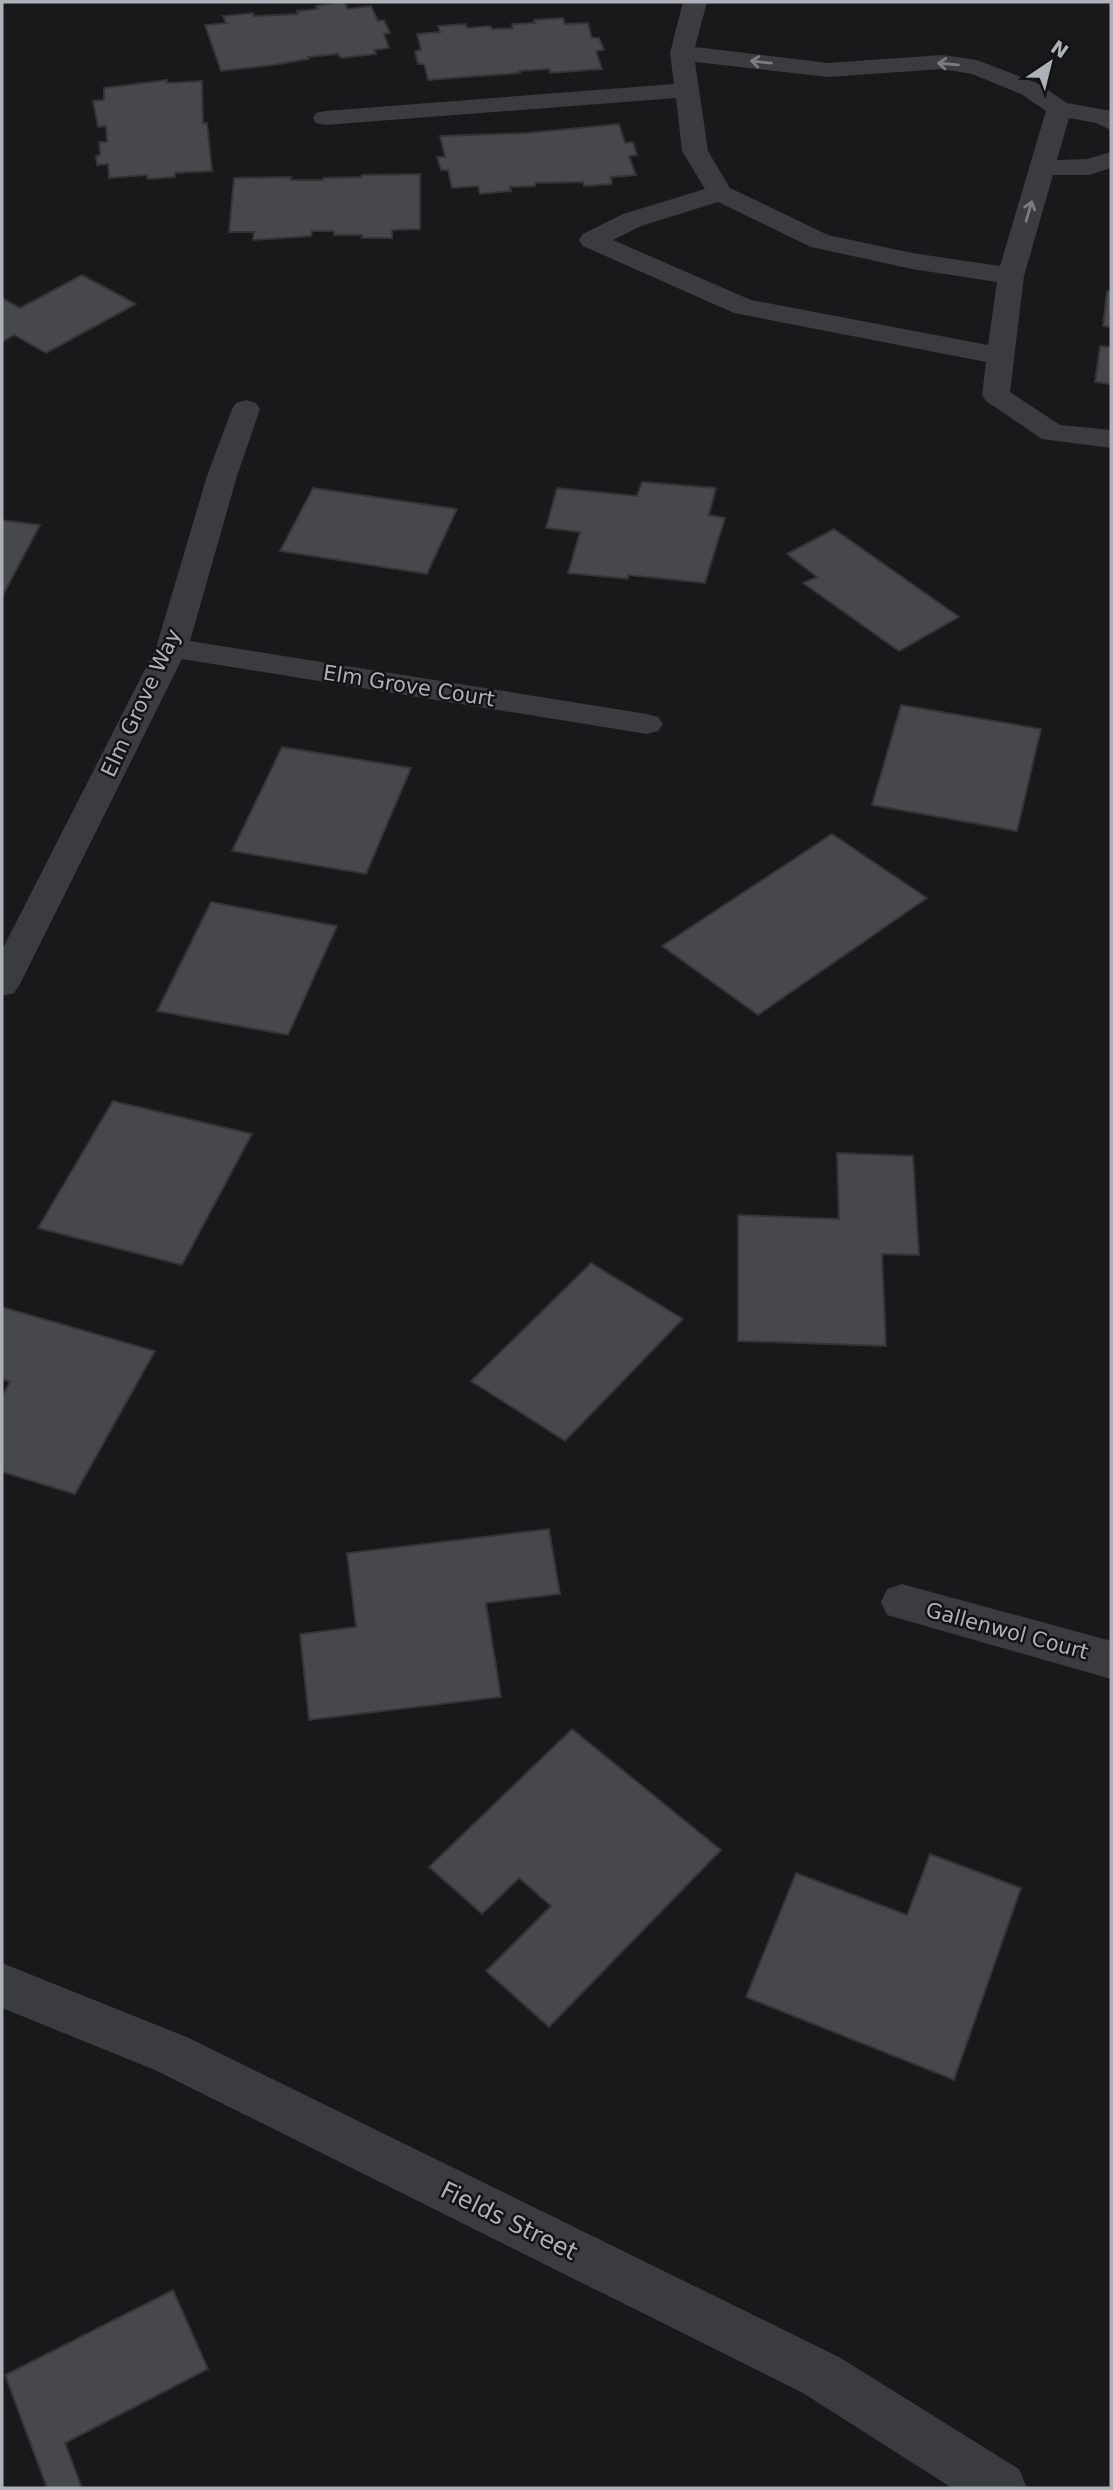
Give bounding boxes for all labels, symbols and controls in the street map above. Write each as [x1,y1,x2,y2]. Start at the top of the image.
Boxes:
north arrow [1015,28,1085,98]
text: N [1047,36,1073,63]
one-way arrow [750,55,772,68]
one-way arrow [937,57,960,70]
one-way arrow [1024,200,1037,222]
street label: Elm Grove Way [96,625,186,781]
street label: Elm Grove Court [322,661,496,711]
street label: Gallenwol Court [923,1598,1091,1664]
street label: Fields Street [436,2176,582,2266]

